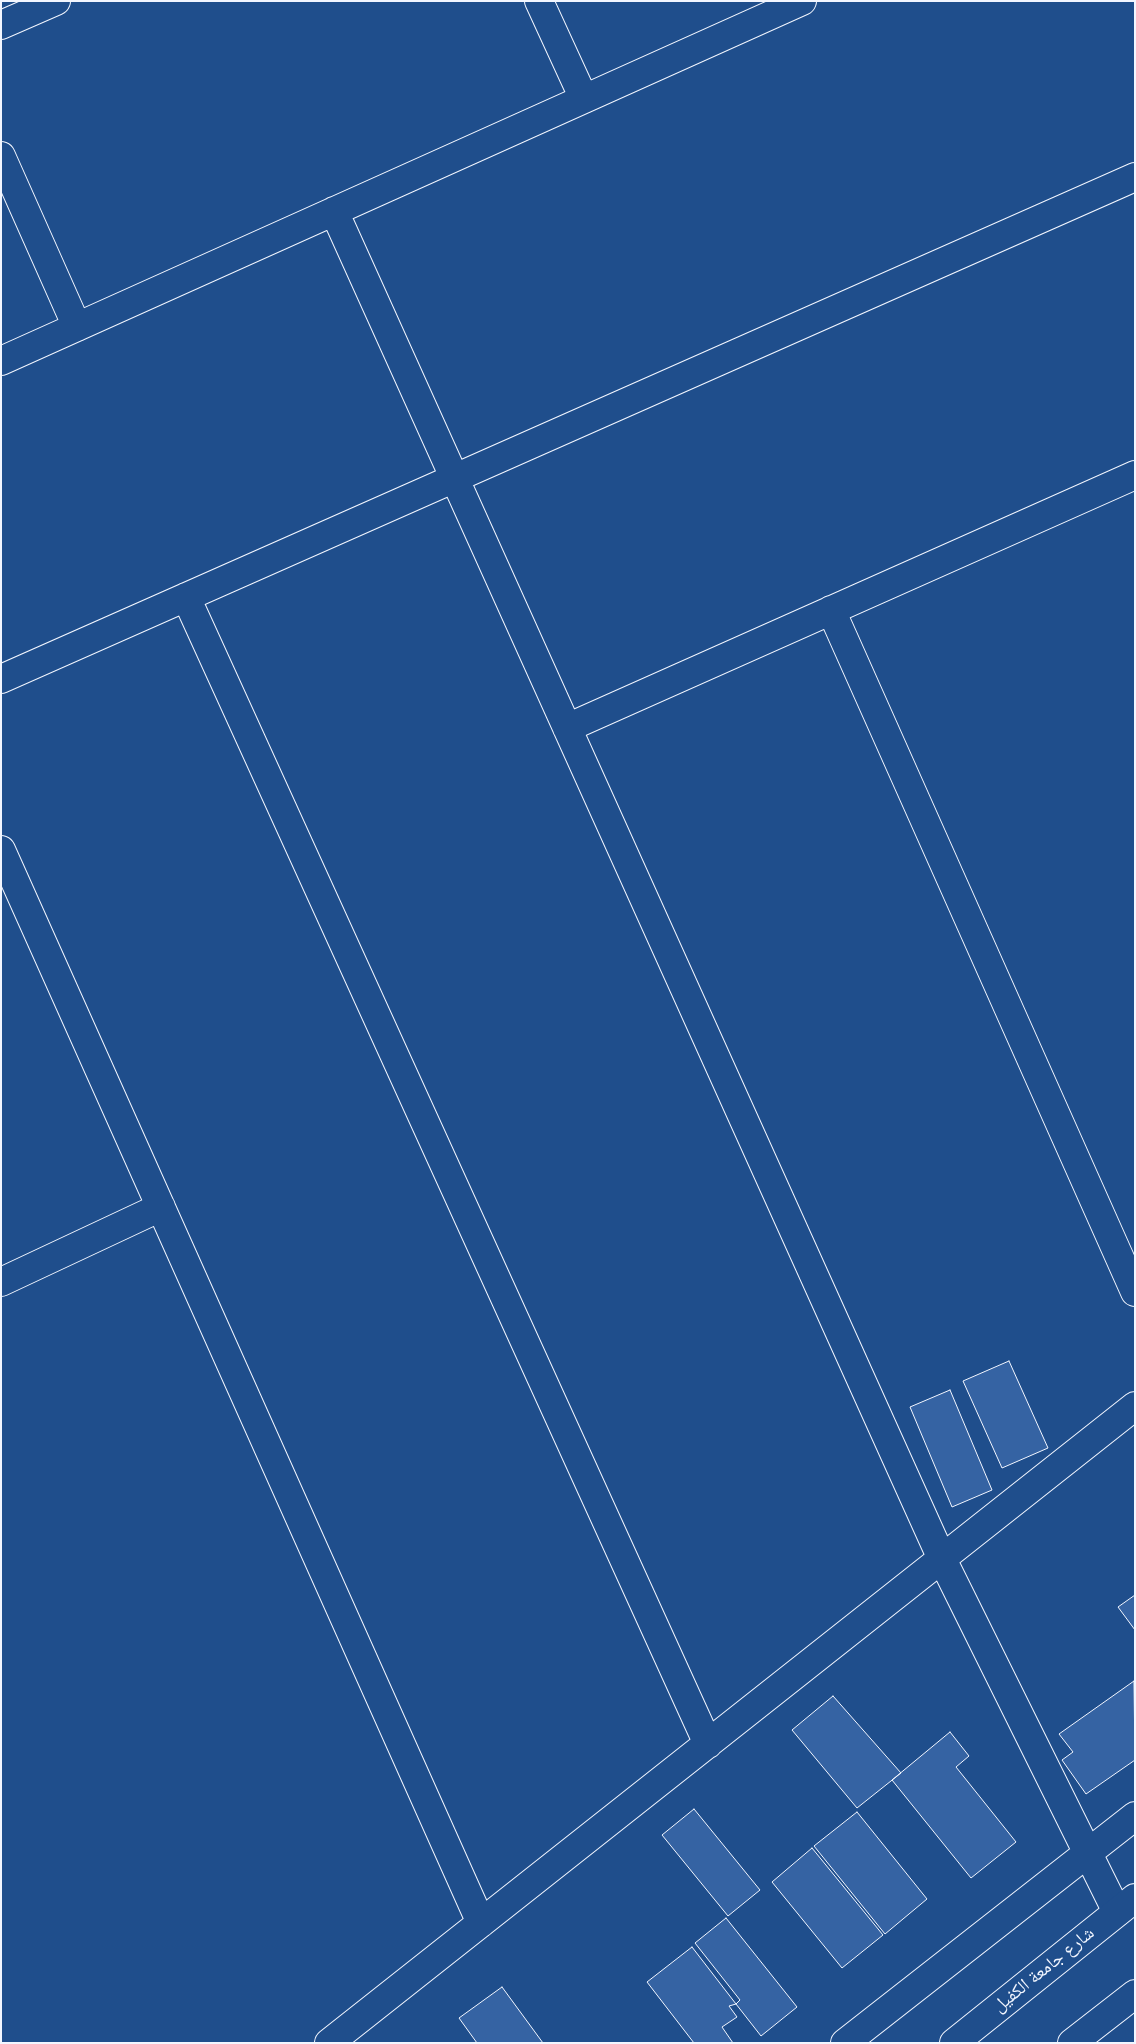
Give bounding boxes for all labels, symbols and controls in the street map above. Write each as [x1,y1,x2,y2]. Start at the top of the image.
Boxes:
street label: شارع جامعة الكفيل [989,1923,1099,2017]

